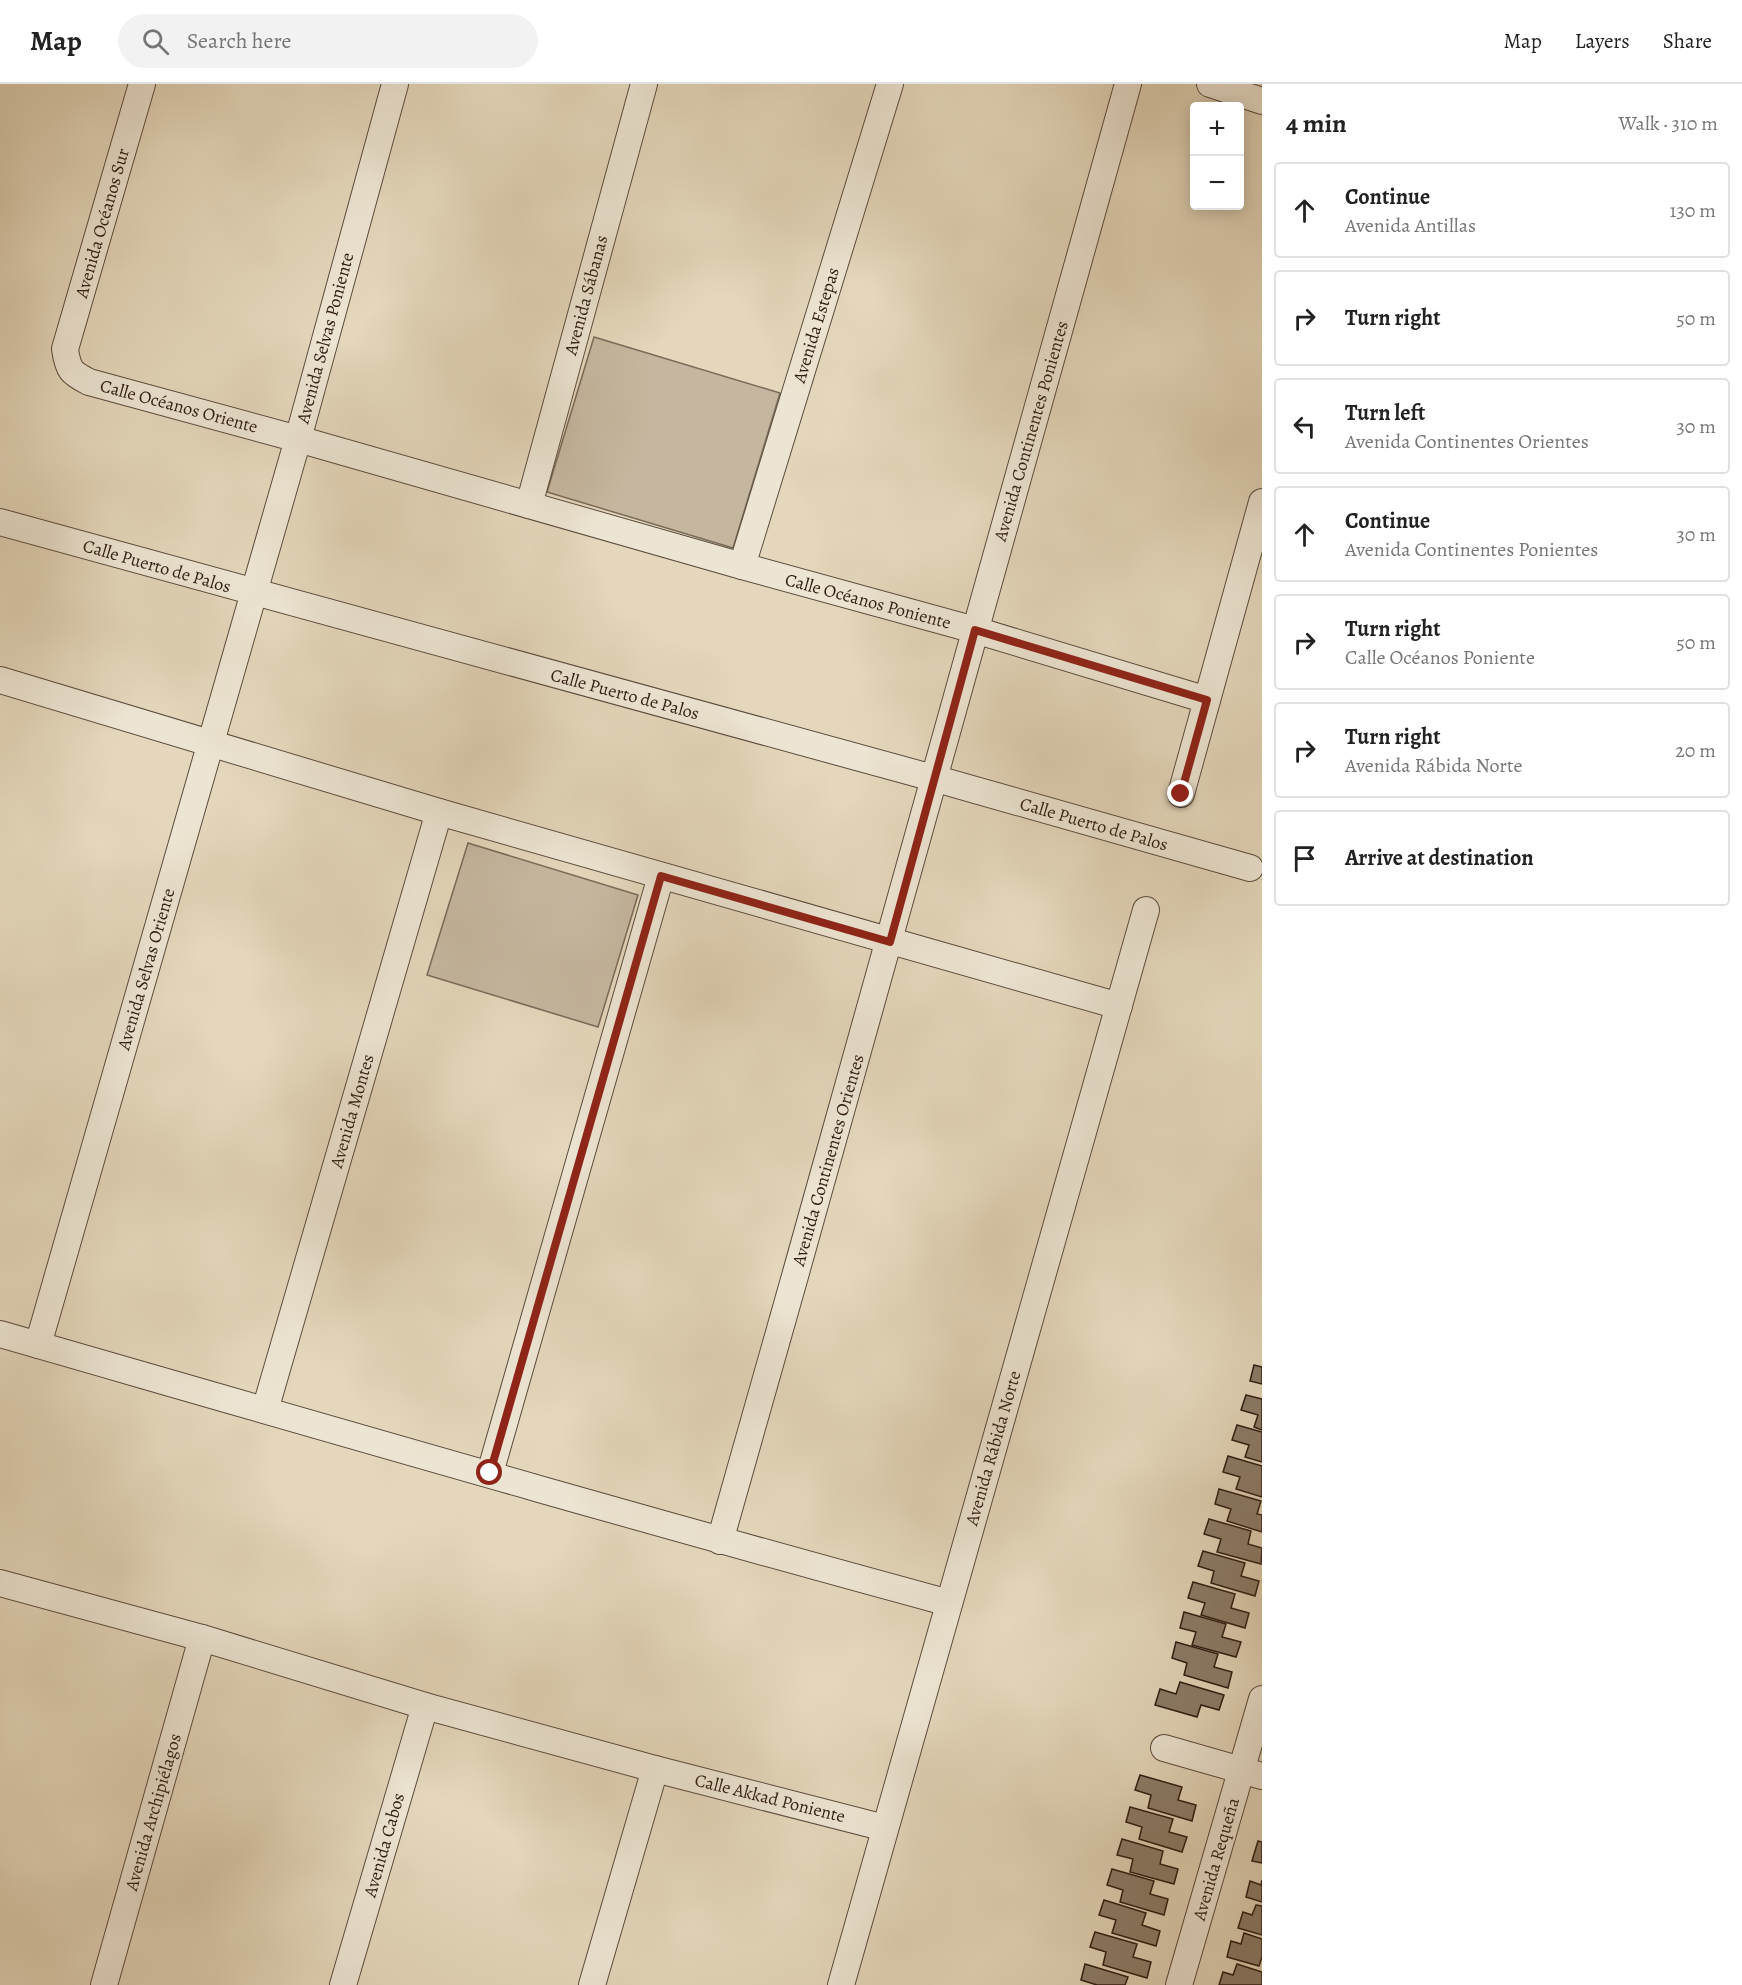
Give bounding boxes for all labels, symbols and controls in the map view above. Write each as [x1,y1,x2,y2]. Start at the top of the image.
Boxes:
search box [118,14,538,68]
text: Map [30,22,82,60]
icon: search [139,25,172,58]
text: Search here [187,26,291,56]
text: Map [1503,27,1542,55]
text: Layers [1575,27,1630,55]
text: Share [1663,27,1712,55]
map controls [1190,102,1244,210]
button: + [1190,102,1244,156]
text: 4 min [1286,106,1347,141]
text: Walk · 310 m [1619,110,1718,137]
street label: Avenida Océanos Sur [69,145,135,302]
button: − [1190,156,1244,210]
text: Continue [1345,182,1430,212]
icon: ahead [1288,194,1321,227]
text: 130 m [1670,197,1716,224]
text: Avenida Antillas [1345,212,1476,239]
street label: Avenida Sábanas [558,232,614,359]
street label: Avenida Selvas Poniente [290,250,359,427]
street label: Avenida Estepas [787,264,845,387]
icon: right [1288,302,1321,335]
text: Turn right [1345,303,1441,333]
text: 50 m [1676,305,1716,332]
street label: Avenida Continentes Ponientes [988,318,1074,545]
street label: Calle Océanos Oriente [97,373,261,439]
text: Turn left [1345,398,1425,428]
icon: left [1288,410,1321,443]
text: 30 m [1676,413,1716,440]
text: Avenida Continentes Orientes [1345,428,1589,455]
text: Continue [1345,506,1430,536]
icon: ahead [1288,518,1321,551]
text: 30 m [1676,521,1716,548]
street label: Calle Puerto de Palos [80,533,234,599]
text: Avenida Continentes Ponientes [1345,536,1598,563]
street label: Calle Océanos Poniente [782,567,954,635]
text: Turn right [1345,614,1441,644]
icon: right [1288,626,1321,659]
text: 50 m [1676,629,1716,656]
text: Calle Océanos Poniente [1345,644,1535,671]
street label: Calle Puerto de Palos [548,663,702,725]
text: Turn right [1345,722,1441,752]
icon: right [1288,734,1321,767]
text: 20 m [1675,737,1716,764]
text: Avenida Rábida Norte [1345,752,1523,779]
route end [1167,780,1193,806]
street label: Calle Puerto de Palos [1017,791,1171,857]
icon: arrive [1288,842,1321,875]
text: Arrive at destination [1345,843,1534,873]
street label: Avenida Selvas Oriente [111,885,181,1054]
street label: Avenida Montes [324,1051,380,1172]
street label: Avenida Continentes Orientes [786,1051,870,1270]
street label: Avenida Rábida Norte [959,1368,1027,1529]
route start [476,1459,502,1485]
street label: Avenida Archipiélagos [119,1731,187,1894]
street label: Calle Akkad Poniente [692,1768,848,1828]
street label: Avenida Cabos [357,1790,410,1901]
street label: Avenida Requeña [1187,1794,1245,1924]

